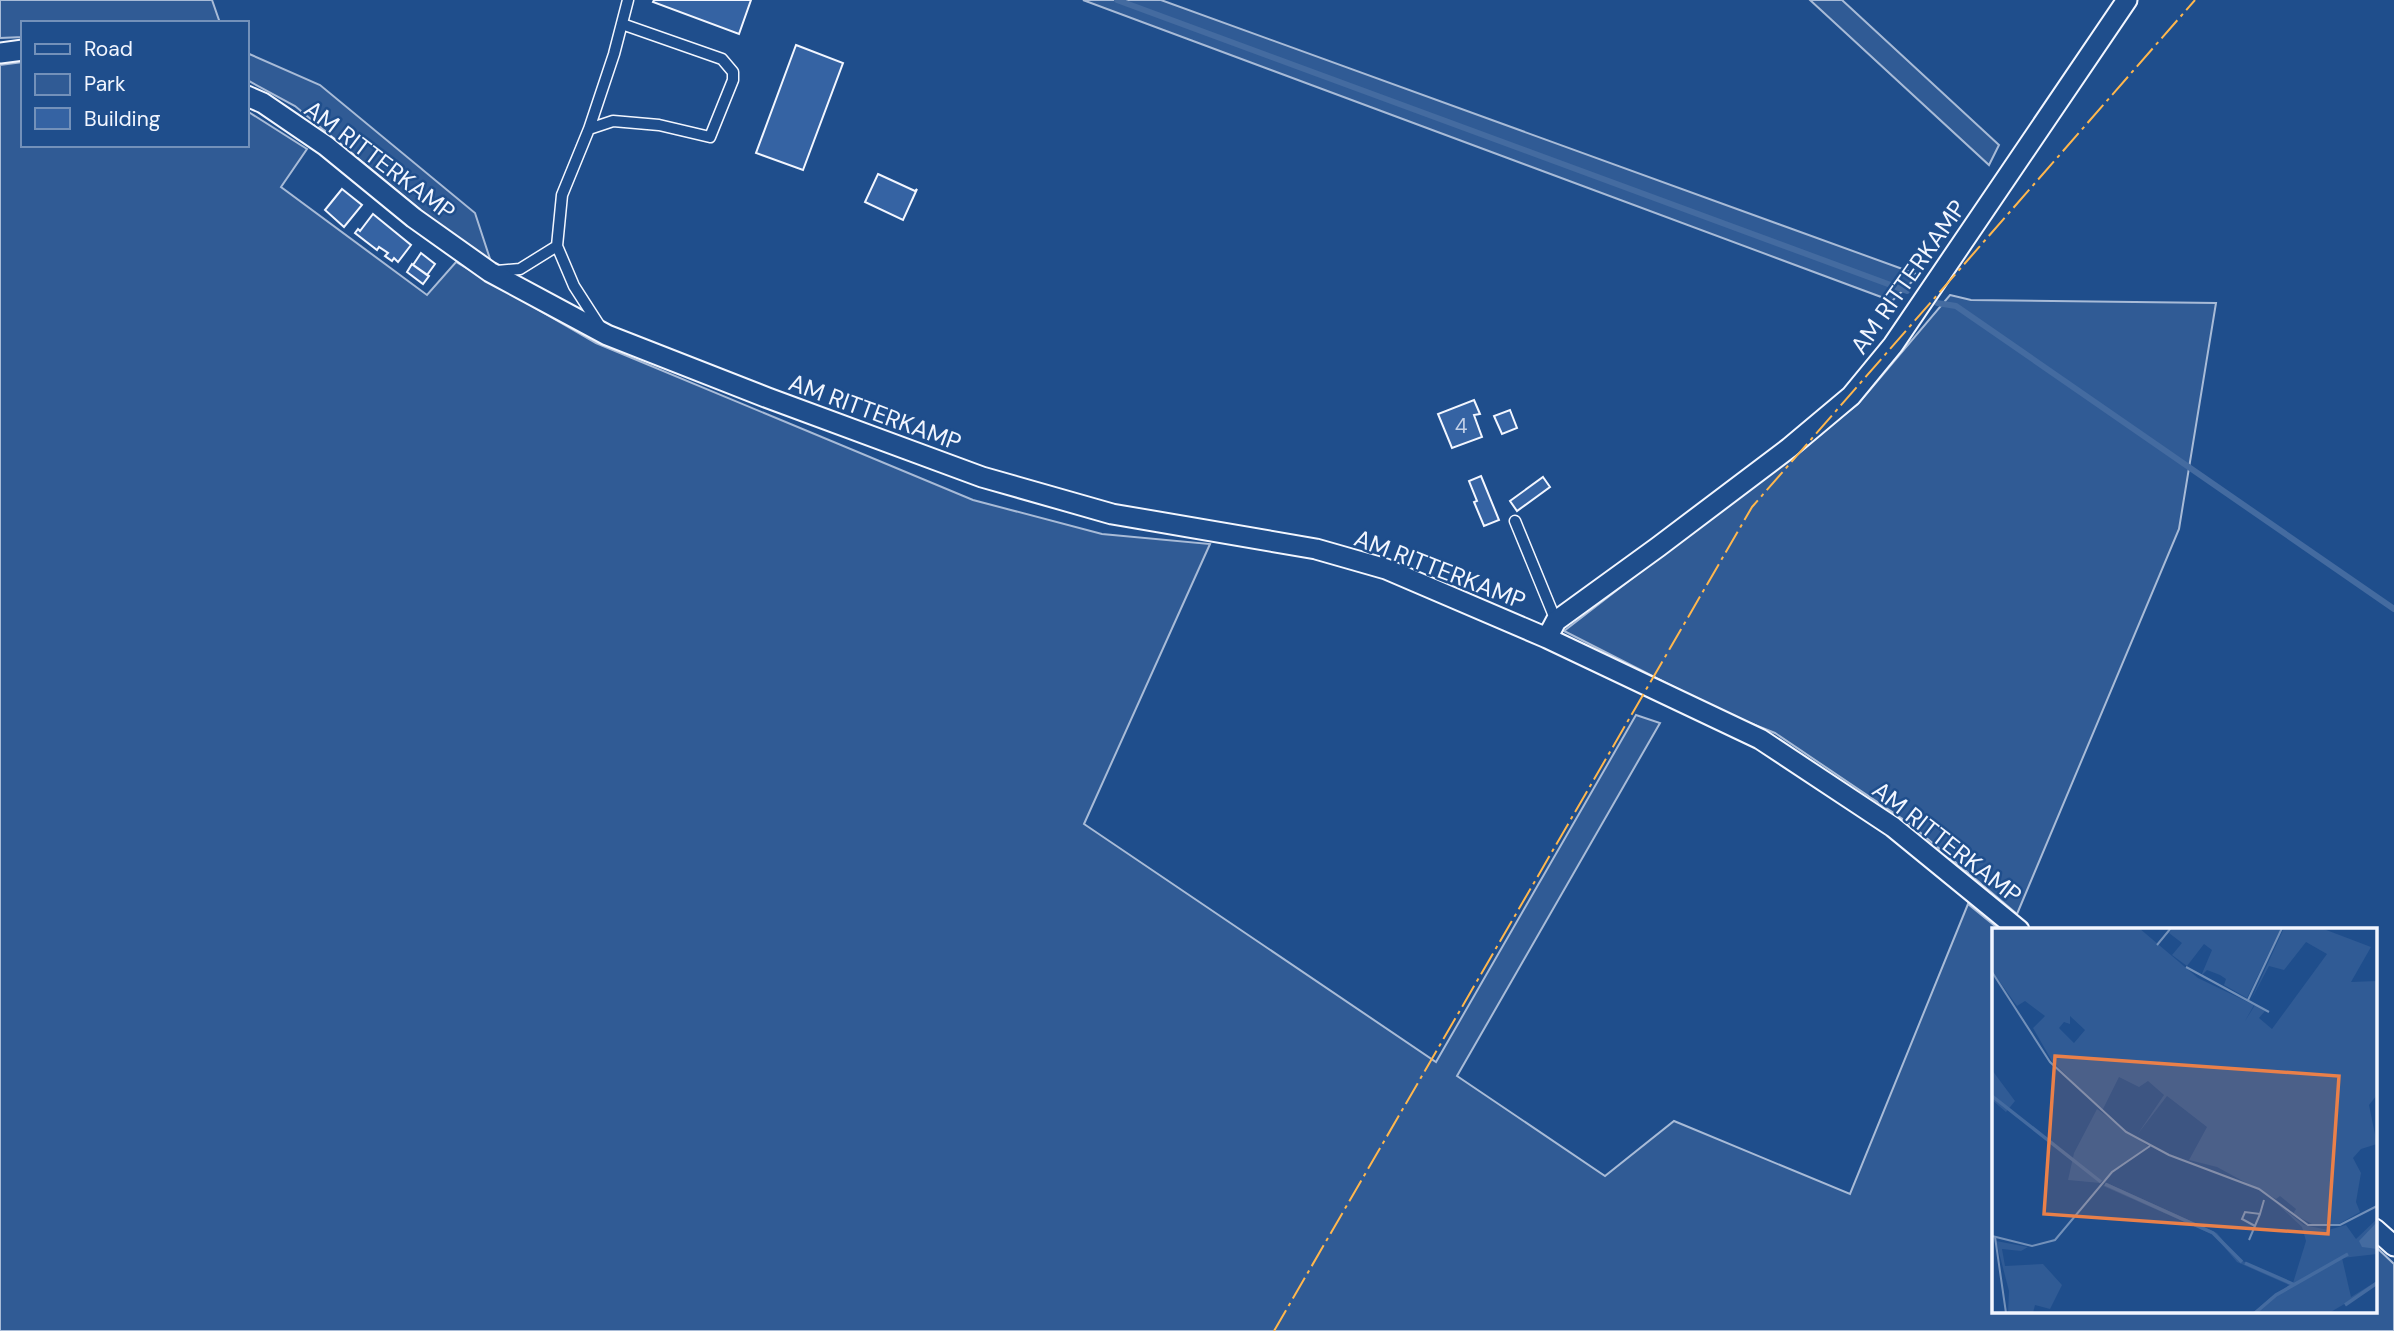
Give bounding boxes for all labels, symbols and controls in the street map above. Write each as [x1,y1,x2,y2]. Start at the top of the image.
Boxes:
legend [21,21,248,147]
text: Road [84,35,133,63]
text: Park [84,70,126,98]
street label: AM RITTERKAMP [298,93,462,227]
text: Building [84,105,161,133]
street label: AM RITTERKAMP [1843,194,1973,360]
street label: AM RITTERKAMP [785,366,965,458]
house number: 4 [1455,412,1468,440]
street label: AM RITTERKAMP [1350,522,1530,616]
street label: AM RITTERKAMP [1866,774,2028,910]
inset map [1992,928,2376,1314]

